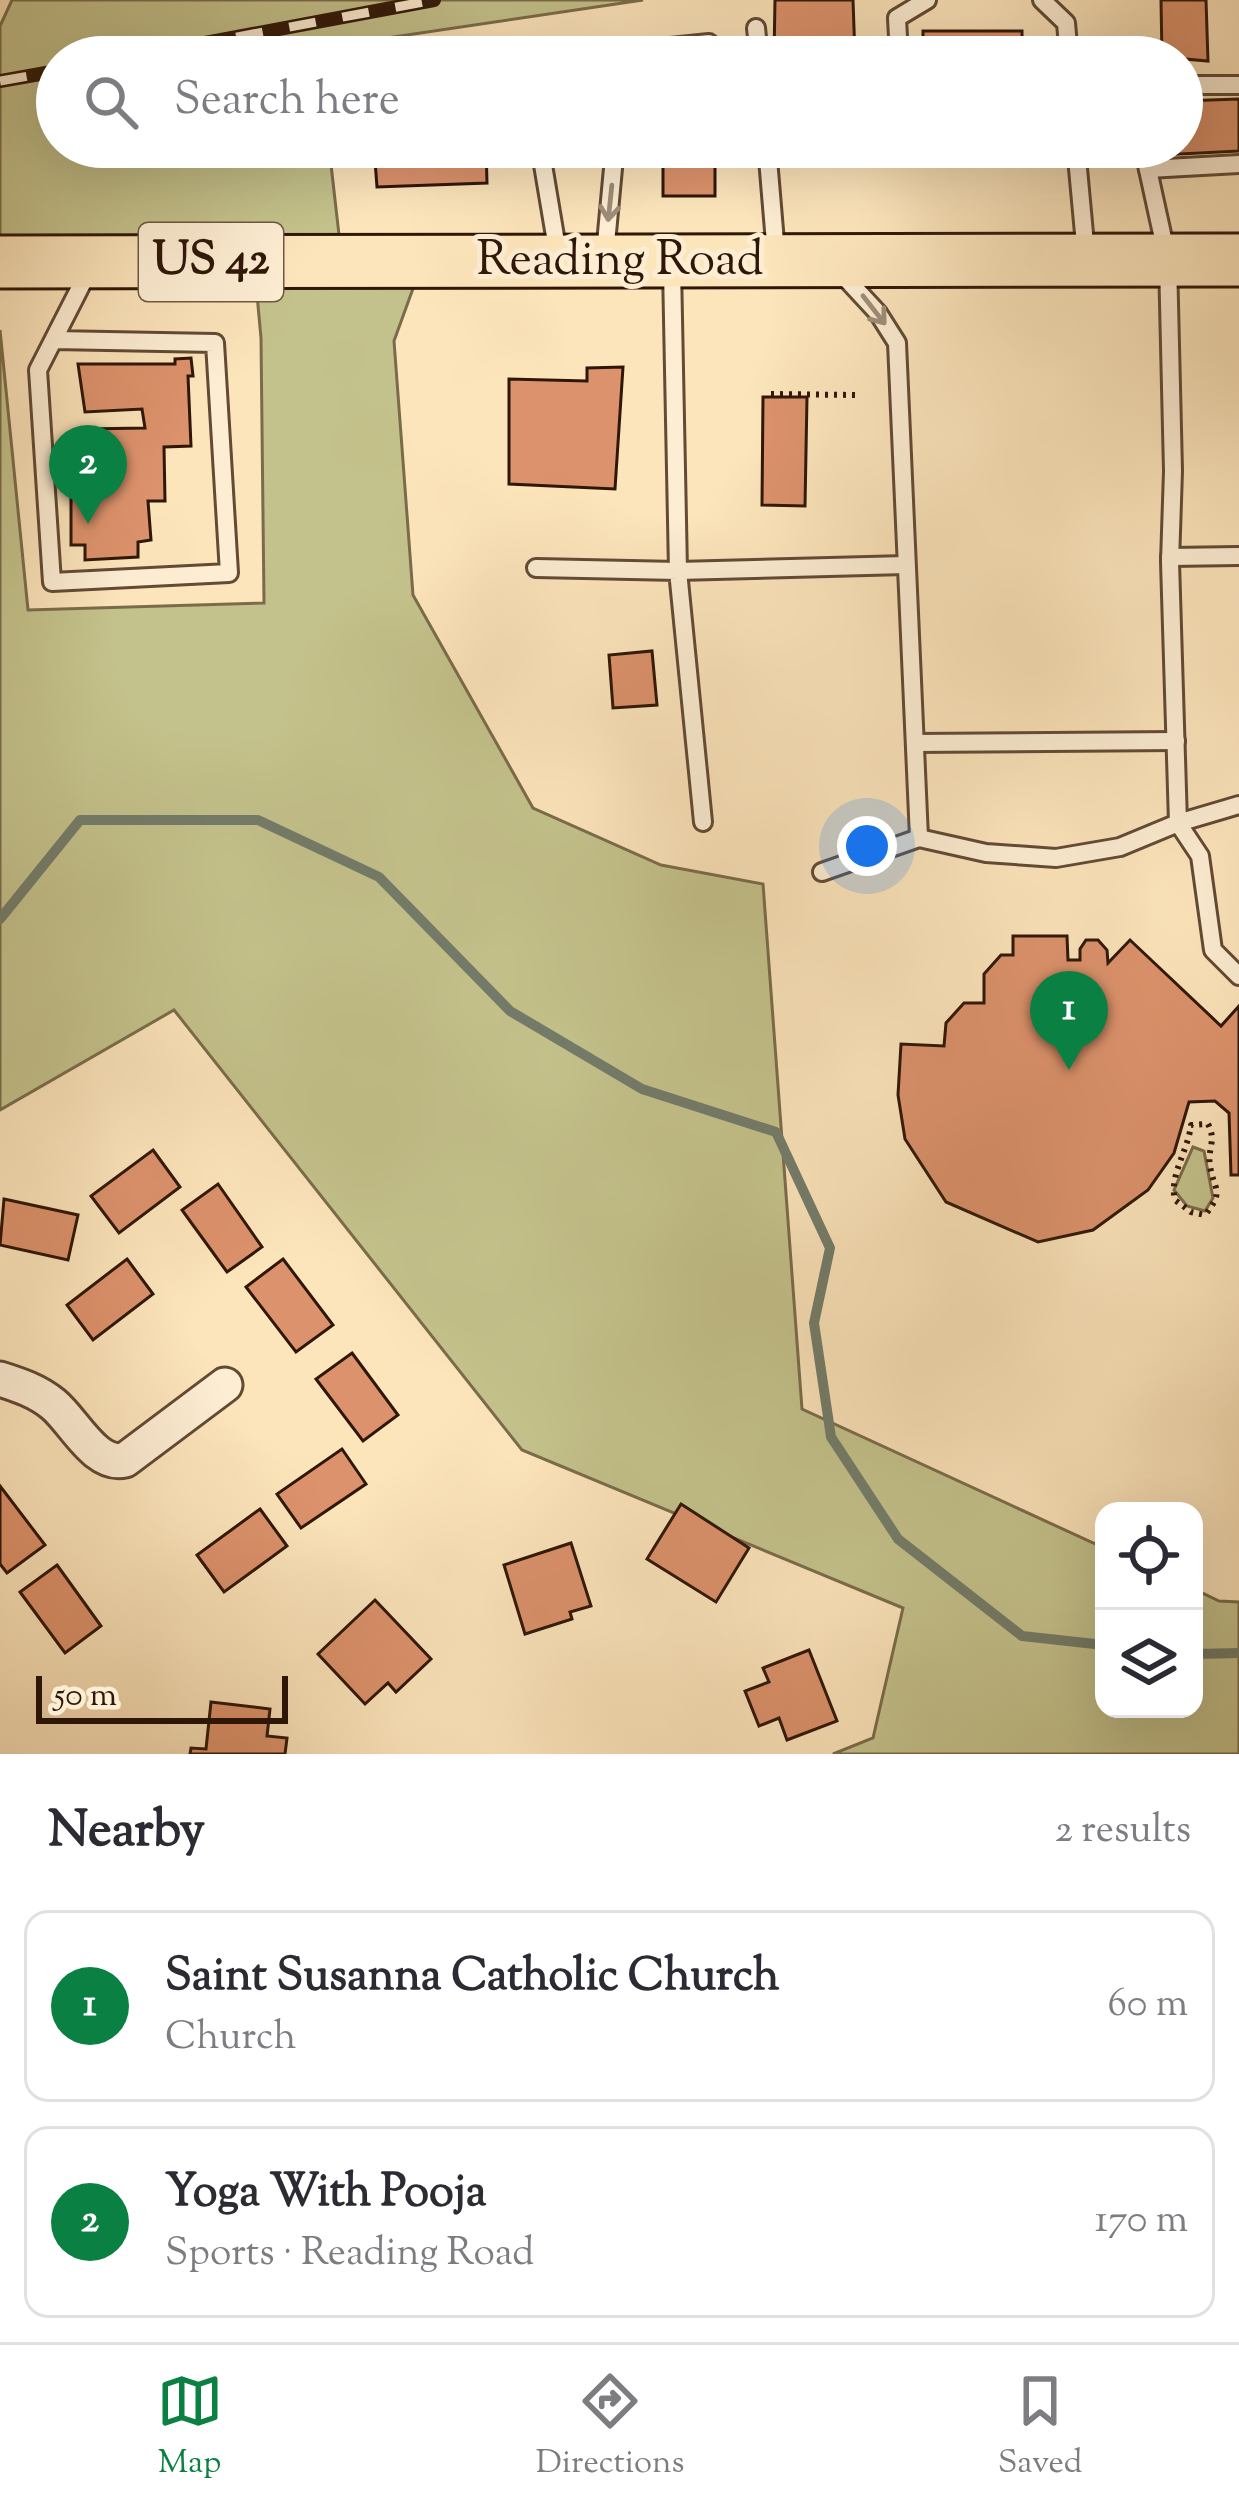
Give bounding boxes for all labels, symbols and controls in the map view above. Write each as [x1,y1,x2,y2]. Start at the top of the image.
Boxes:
search box [36,36,1203,168]
icon: search [78,69,144,135]
text: Search here [174,70,400,135]
one-way arrow [598,183,621,222]
road number: US 42 [139,223,283,301]
street label: Reading Road [476,228,764,297]
one-way arrow [860,294,887,326]
pin: 2 [49,425,127,524]
your location [837,816,897,876]
pin: 1 [1030,971,1108,1070]
map controls [1095,1502,1203,1718]
button: locate [1095,1502,1203,1610]
button: layers [1095,1610,1203,1718]
scale bar [36,1670,288,1723]
text: 50 m [54,1673,117,1721]
text: Nearby [48,1796,205,1869]
text: 2 results [1055,1804,1191,1860]
text: Saint Susanna Catholic Church [165,1946,779,2011]
text: 1 [83,1978,97,2034]
text: 60 m [1107,1978,1188,2034]
text: Church [165,2011,296,2067]
text: Yoga With Pooja [165,2162,486,2227]
text: 2 [81,2194,99,2250]
text: 170 m [1095,2194,1188,2250]
text: Sports · Reading Road [165,2227,534,2283]
tab: Map [157,2368,223,2488]
tab: Directions [536,2368,685,2488]
tab: Saved [998,2368,1082,2488]

